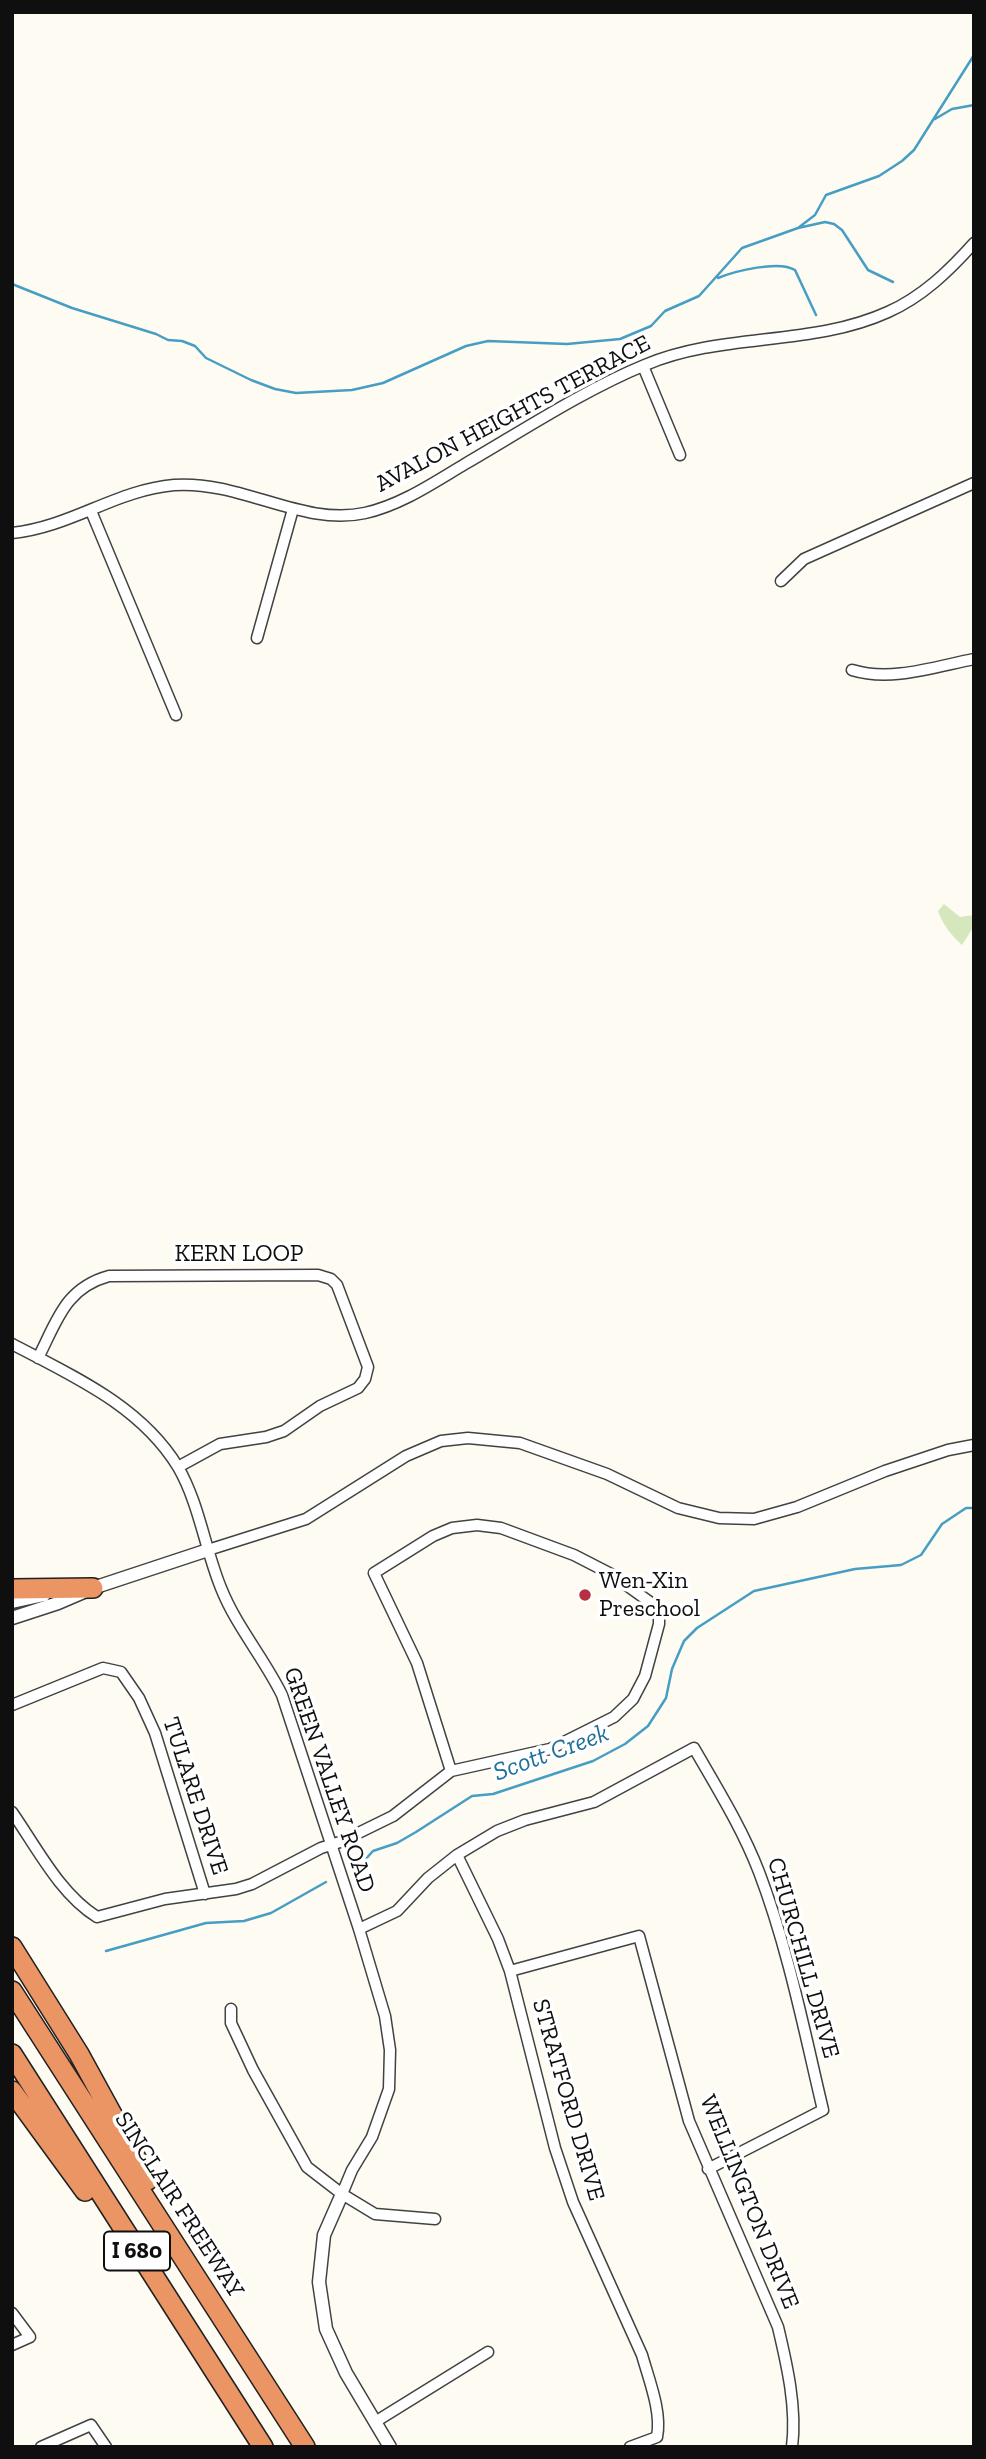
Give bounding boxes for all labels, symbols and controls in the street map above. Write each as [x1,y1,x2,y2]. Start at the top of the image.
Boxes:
street label: AVALON HEIGHTS TERRACE [371,329,655,499]
street label: KERN LOOP [174,1240,304,1268]
place label: Wen-Xin Preschool [599,1567,700,1623]
marker: Wen-Xin Preschool [577,1587,593,1603]
street label: GREEN VALLEY ROAD [277,1663,381,1897]
street label: TULARE DRIVE [156,1714,234,1878]
water label: Scott Creek [489,1718,613,1788]
street label: CHURCHILL DRIVE [761,1854,845,2062]
street label: STRATFORD DRIVE [525,1996,611,2204]
street label: WELLINGTON DRIVE [693,2091,805,2313]
street label: SINCLAIR FREEWAY [108,2107,250,2303]
road number: I 680 [104,2232,170,2270]

